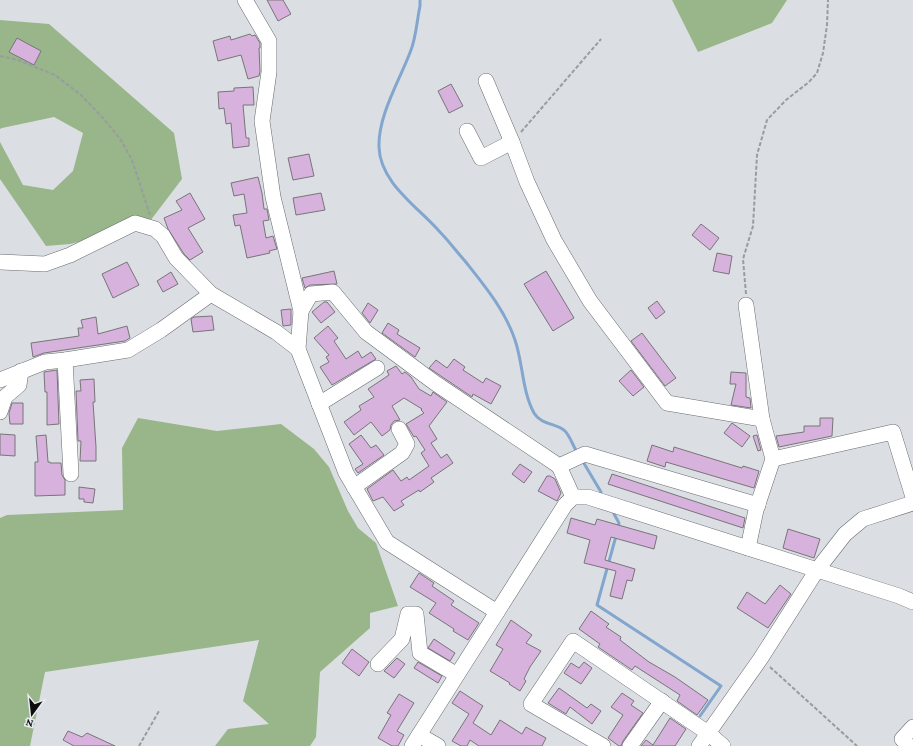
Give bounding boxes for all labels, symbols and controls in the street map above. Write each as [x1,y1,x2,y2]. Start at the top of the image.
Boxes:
north arrow [12,694,52,734]
text: N [24,717,35,730]

